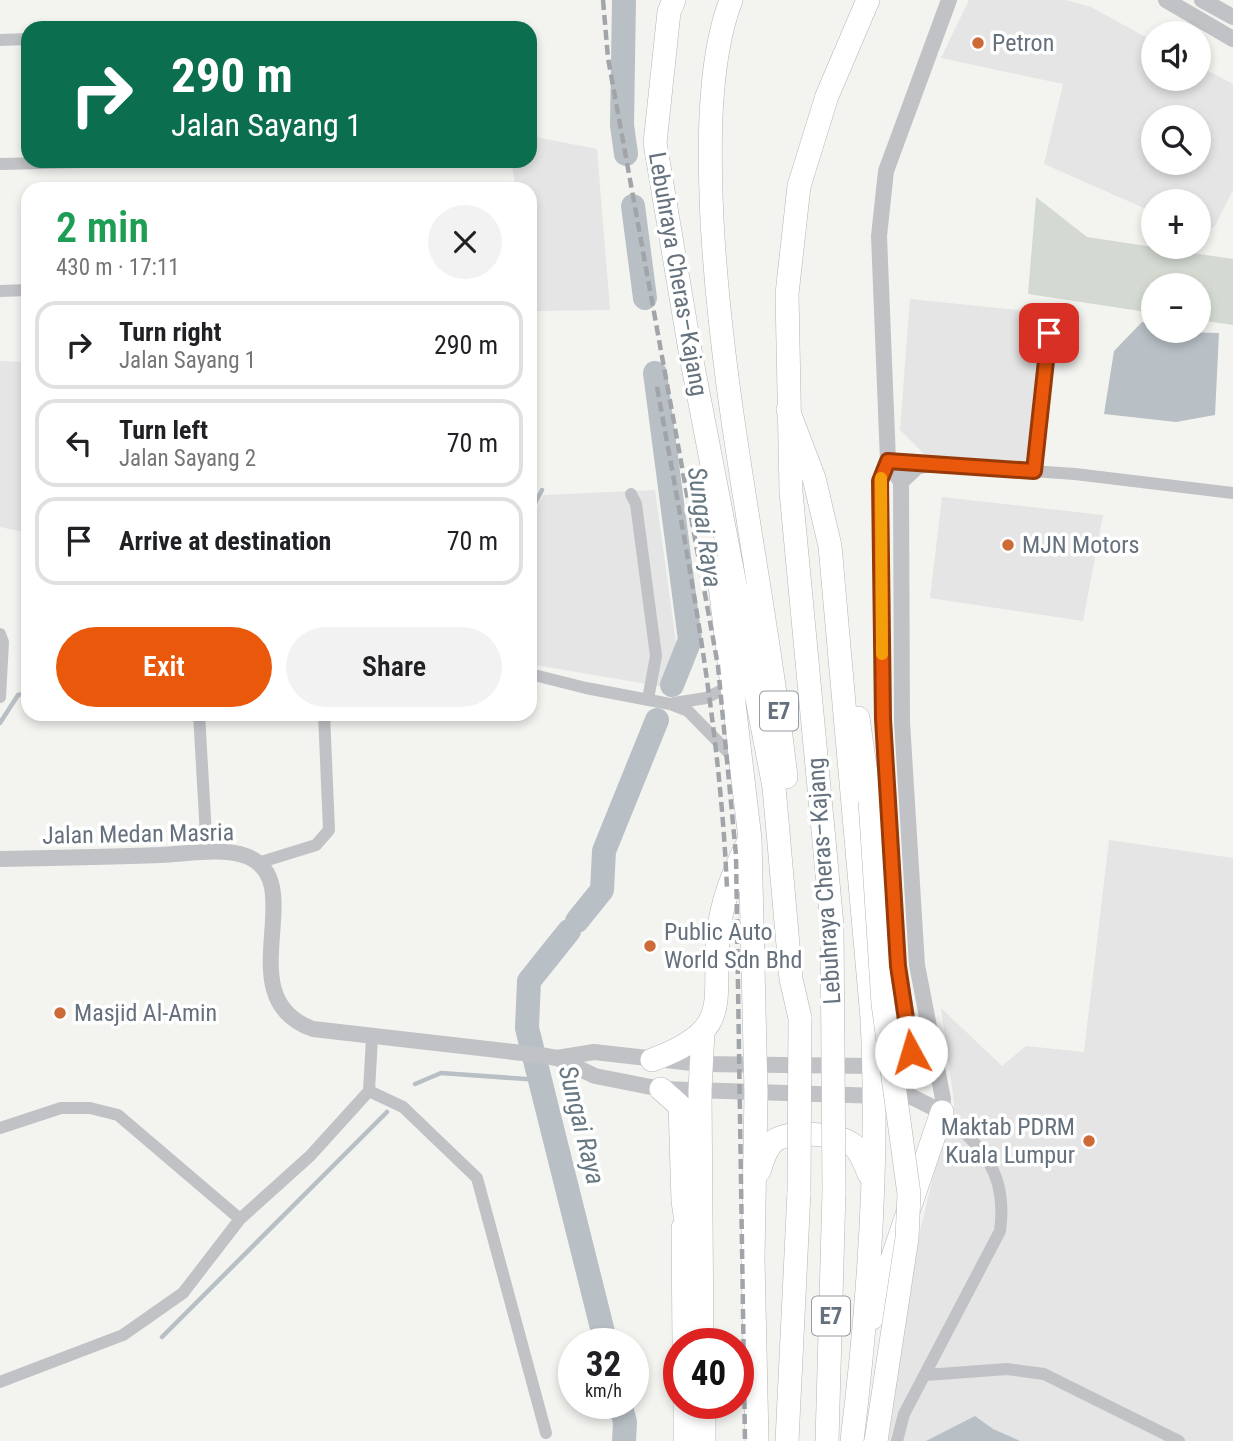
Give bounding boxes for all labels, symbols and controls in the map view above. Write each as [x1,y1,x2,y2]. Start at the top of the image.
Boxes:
map controls [1141,21,1211,343]
button: sound [1141,21,1211,91]
place label: Petron [992,29,1054,57]
marker: Petron [970,35,986,51]
text: 290 m [171,47,293,104]
icon: right [56,49,147,140]
button: search [1141,105,1211,175]
text: Jalan Sayang 1 [171,106,362,144]
street label: Lebuhraya Cheras–Kajang [643,150,713,398]
button: + [1141,189,1211,259]
text: 2 min [56,203,149,252]
button: close [428,205,502,279]
text: 430 m · 17:11 [56,254,180,281]
button: − [1141,273,1211,343]
pin [1019,303,1079,363]
icon: arrive [1030,314,1068,352]
text: Turn right [119,317,221,347]
icon: right [60,326,98,364]
text: 290 m [434,330,498,360]
text: Jalan Sayang 1 [119,347,256,374]
text: Turn left [119,415,208,445]
icon: left [60,424,98,462]
text: 70 m [447,428,498,458]
text: Jalan Sayang 2 [119,445,256,472]
water label: Sungai Raya [682,465,728,589]
icon: arrive [60,522,98,560]
text: Arrive at destination [119,526,331,556]
text: 70 m [447,526,498,556]
place label: MJN Motors [1022,531,1139,559]
marker: MJN Motors [1000,537,1016,553]
button: Exit [56,627,272,707]
button: Share [286,627,502,707]
road number: E7 [760,692,798,730]
street label: Lebuhraya Cheras–Kajang [801,757,847,1005]
street label: Jalan Medan Masria [42,818,234,850]
place label: Public Auto World Sdn Bhd [664,918,802,974]
marker: Public Auto World Sdn Bhd [642,938,658,954]
place label: Masjid Al-Amin [74,999,217,1027]
marker: Masjid Al-Amin [52,1005,68,1021]
position arrow [874,1015,948,1089]
water label: Sungai Raya [553,1062,611,1188]
place label: Maktab PDRM Kuala Lumpur [941,1113,1075,1169]
marker: Maktab PDRM Kuala Lumpur [1081,1133,1097,1149]
road number: E7 [812,1296,850,1336]
speed limit sign: 40 [663,1328,754,1419]
text: 32 [586,1344,621,1385]
text: km/h [585,1380,622,1401]

